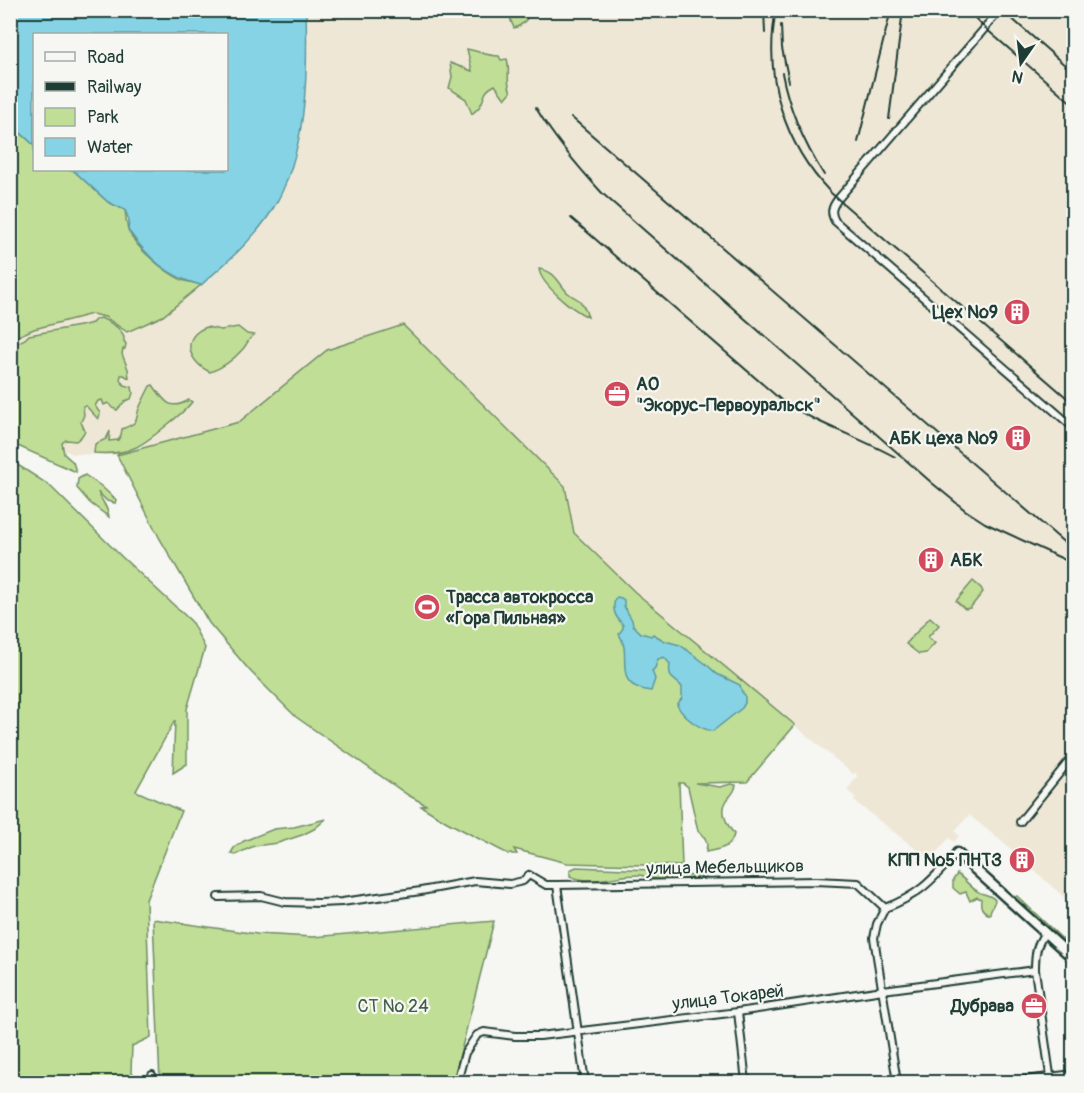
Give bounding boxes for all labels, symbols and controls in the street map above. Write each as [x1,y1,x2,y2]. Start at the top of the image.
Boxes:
legend [33,33,228,171]
north arrow [991,33,1051,93]
text: Road [87,46,124,69]
text: N [1010,66,1025,88]
text: Railway [87,76,142,99]
text: Park [87,106,119,129]
text: Water [87,136,133,159]
building icon: Цех №9 [1002,297,1032,327]
place label: Цех №9 [932,301,998,324]
place label: АО "Экорус-Первоуральск" [636,373,821,417]
office icon: АО "Экорус-Первоуральск" [602,379,632,409]
building icon: АБК цеха №9 [1003,423,1033,453]
place label: АБК цеха №9 [889,427,998,450]
building icon: АБК [916,545,946,575]
place label: АБК [950,549,983,572]
place label: Трасса автокросса «Гора Пильная» [445,586,594,630]
sports icon: Трасса автокросса «Гора Пильная» [412,592,442,622]
building icon: КПП №5 ПНТЗ [1007,845,1037,875]
place label: КПП №5 ПНТЗ [888,849,1002,872]
street label: улица Мебельщиков [645,855,804,880]
street label: улица Токарей [670,979,785,1016]
office icon: Дубрава [1019,991,1049,1021]
park label: СТ № 24 [357,995,429,1018]
place label: Дубрава [950,995,1015,1018]

